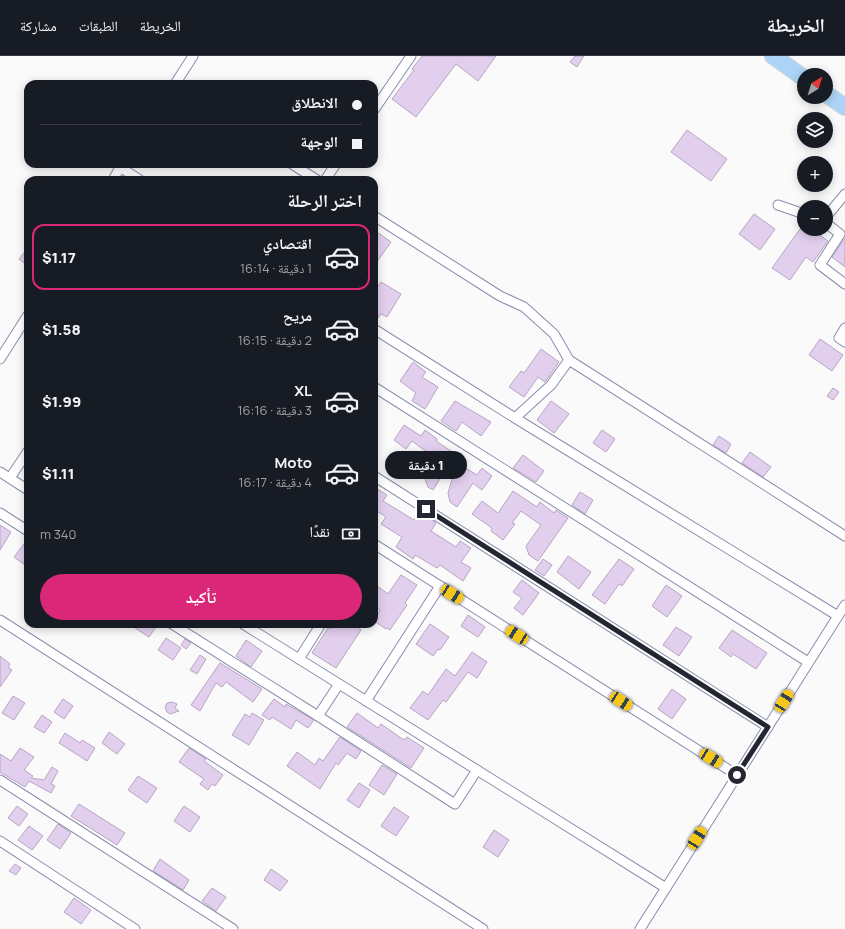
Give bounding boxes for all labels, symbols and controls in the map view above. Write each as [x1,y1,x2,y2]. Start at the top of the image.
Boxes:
text: الخريطة [767,12,825,38]
text: مشاركة [20,16,57,35]
text: الطبقات [79,16,118,35]
text: الخريطة [140,16,181,35]
north arrow [797,68,833,104]
map controls [797,68,833,236]
text: الانطلاق [292,92,338,113]
button: layers [797,112,833,148]
text: الوجهة [300,131,338,152]
button: + [797,156,833,192]
text: اختر الرحلة [287,188,362,212]
button: − [797,200,833,236]
text: اقتصادي [263,233,312,254]
icon: car [324,239,360,275]
text: $1.17 [42,247,76,268]
text: 1 دقيقة · 16:14 [240,259,312,277]
text: مريح [283,305,312,326]
icon: car [324,311,360,347]
text: $1.58 [42,319,81,340]
text: 2 دقيقة · 16:15 [238,331,312,349]
text: XL [294,380,312,401]
icon: car [324,383,360,419]
text: $1.99 [42,391,81,412]
text: 3 دقيقة · 16:16 [237,401,312,419]
callout: 1 دقيقة [385,451,467,479]
text: Moto [275,452,312,473]
icon: car [324,455,360,491]
text: 1 دقيقة [408,456,444,474]
text: $1.11 [42,463,74,484]
text: 4 دقيقة · 16:17 [239,473,312,491]
route end [417,500,435,518]
text: نقدًا [309,521,330,542]
icon: cash [340,523,362,545]
text: 340 m [40,525,76,543]
button: تأكيد [40,574,362,620]
car [439,583,465,605]
car [504,624,530,646]
car [773,688,795,714]
car [608,689,634,713]
car [698,747,724,769]
route start [728,766,746,784]
car [686,825,708,851]

